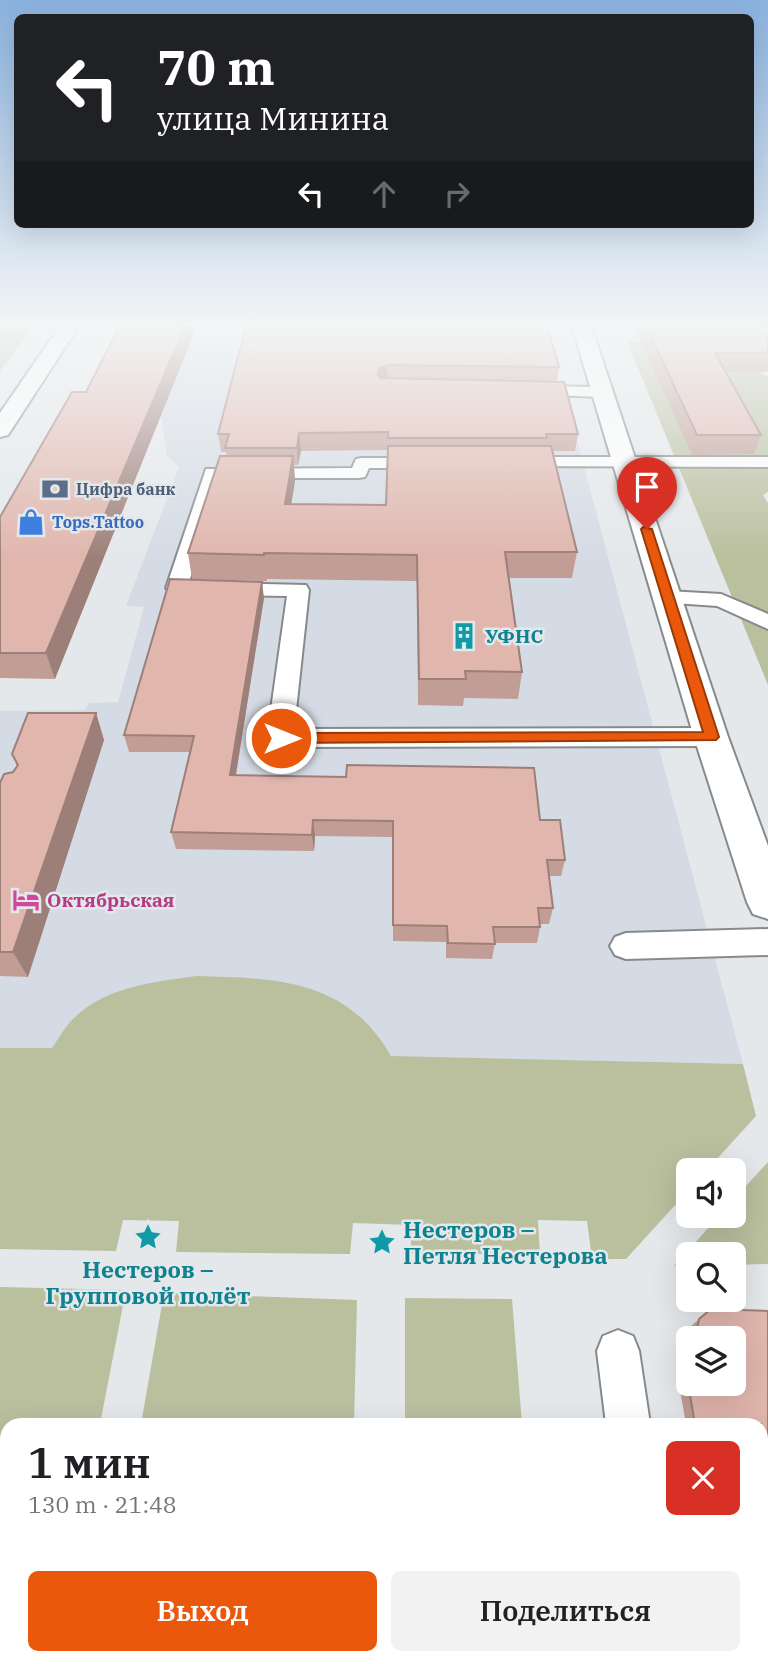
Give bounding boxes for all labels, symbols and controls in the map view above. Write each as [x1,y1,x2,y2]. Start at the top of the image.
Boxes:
text: 70 m [157,35,275,98]
icon: left [42,42,133,133]
text: улица Минина [157,97,389,139]
icon: left [292,175,330,213]
icon: ahead [365,175,403,213]
icon: right [438,175,476,213]
pin [617,457,677,529]
icon: arrive [628,468,666,506]
bank icon: Цифра банк [40,474,70,504]
place label: Цифра банк [76,479,176,499]
shop icon: Tops.Tattoo [16,507,46,537]
place label: Tops.Tattoo [52,512,144,532]
building icon: УФНС [449,621,479,651]
place label: УФНС [485,624,543,648]
position arrow [244,701,318,775]
hotel icon: Октябрьская [11,885,41,915]
place label: Октябрьская [47,888,175,912]
map controls [676,1158,746,1396]
button: sound [676,1158,746,1228]
place label: Нестеров – Петля Нестерова [403,1214,608,1270]
place icon: Нестеров – Групповой полёт [133,1222,163,1252]
place icon: Нестеров – Петля Нестерова [367,1227,397,1257]
button: search [676,1242,746,1312]
place label: Нестеров – Групповой полёт [46,1254,251,1310]
button: layers [676,1326,746,1396]
text: 1 мин [28,1435,151,1490]
button: close [666,1441,740,1515]
text: 130 m · 21:48 [28,1489,177,1519]
button: Выход [28,1571,377,1651]
button: Поделиться [391,1571,740,1651]

